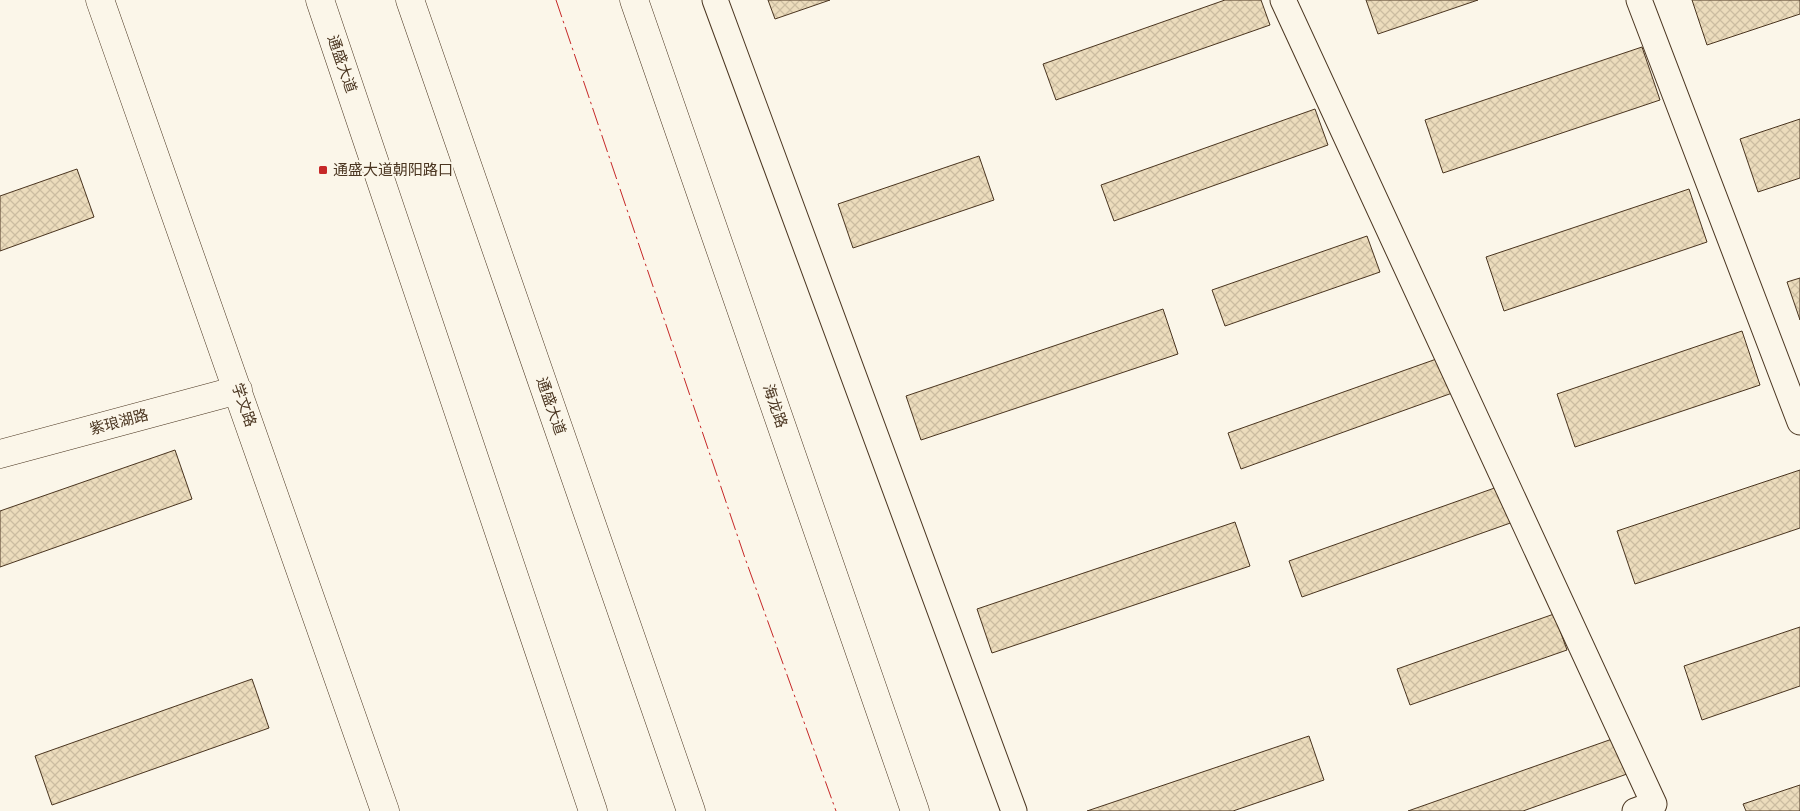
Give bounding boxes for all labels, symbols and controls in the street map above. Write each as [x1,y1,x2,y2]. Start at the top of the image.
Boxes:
street label: 通盛大道 [324,32,361,95]
place label: 通盛大道朝阳路口 [333,160,453,179]
marker: 通盛大道朝阳路口 [317,164,329,176]
street label: 通盛大道 [533,374,570,437]
street label: 学文路 [228,380,261,429]
street label: 海龙路 [759,381,792,430]
street label: 紫琅湖路 [87,405,150,438]

